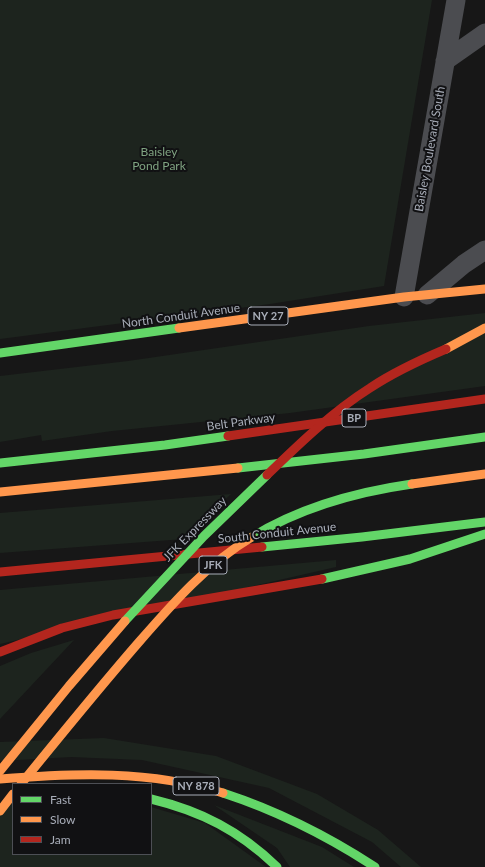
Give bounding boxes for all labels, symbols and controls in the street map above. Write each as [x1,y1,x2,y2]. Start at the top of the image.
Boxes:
street label: Baisley Boulevard South [412,85,448,213]
park label: Baisley Pond Park [132,145,186,173]
street label: North Conduit Avenue [121,301,241,331]
road number: NY 27 [248,307,288,325]
road number: BP [342,409,366,427]
street label: Belt Parkway [206,410,276,434]
street label: JFK Expressway [160,494,230,564]
street label: South Conduit Avenue [217,520,337,546]
road number: JFK [199,556,227,574]
road number: NY 878 [173,777,219,795]
legend [12,783,152,855]
text: Fast [50,792,71,807]
text: Slow [50,812,75,827]
text: Jam [50,832,71,847]

